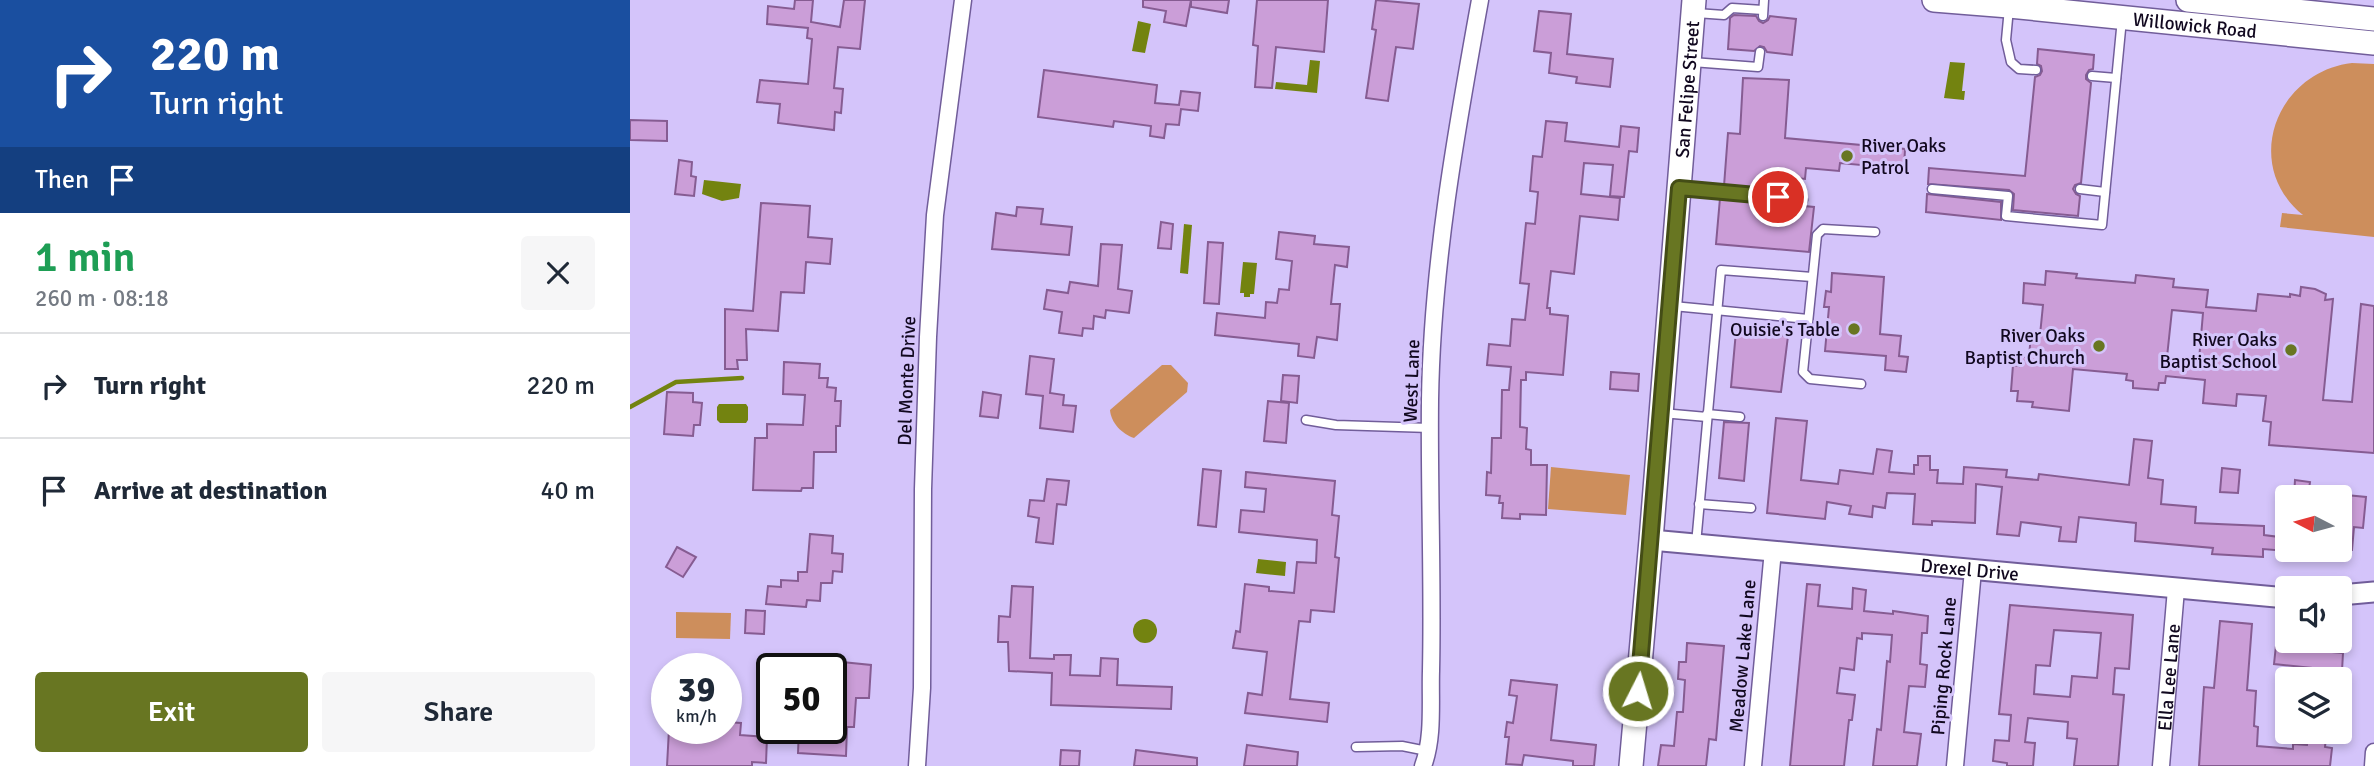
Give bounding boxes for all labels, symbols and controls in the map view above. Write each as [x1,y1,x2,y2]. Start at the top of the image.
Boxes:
street label: Willowick Road [2132,8,2258,44]
street label: San Felipe Street [1670,19,1705,159]
text: 220 m [150,24,280,84]
icon: right [35,28,126,119]
text: Turn right [150,84,283,123]
place label: River Oaks Patrol [1861,134,1946,180]
marker: River Oaks Patrol [1839,148,1855,164]
icon: arrive [103,161,141,199]
text: Then [35,164,89,196]
pin [1748,167,1808,227]
icon: arrive [1759,178,1797,216]
text: 1 min [35,232,136,283]
button: close [521,236,595,310]
text: 260 m · 08:18 [35,284,169,313]
street label: Del Monte Drive [893,316,921,446]
place label: Ouisie's Table [1730,318,1840,342]
marker: Ouisie's Table [1846,321,1862,337]
place label: River Oaks Baptist Church [1965,324,2085,370]
place label: River Oaks Baptist School [2160,328,2277,374]
marker: River Oaks Baptist Church [2091,338,2107,354]
street label: West Lane [1399,339,1425,423]
marker: River Oaks Baptist School [2283,342,2299,358]
icon: right [35,367,73,405]
text: Turn right [94,370,206,402]
text: 220 m [526,370,595,402]
icon: arrive [35,472,73,510]
text: Arrive at destination [94,475,327,507]
text: 40 m [540,475,595,507]
north arrow [2275,485,2352,562]
map controls [2275,485,2352,744]
street label: Drexel Drive [1919,554,2020,586]
button: sound [2275,576,2352,653]
street label: Meadow Lake Lane [1724,579,1762,734]
street label: Piping Rock Lane [1926,596,1962,736]
street label: Ella Lee Lane [2153,623,2186,732]
speed limit sign: 50 [756,653,847,744]
position arrow [1601,654,1675,728]
button: layers [2275,667,2352,744]
text: 39 [678,668,715,711]
button: Exit [35,672,308,752]
button: Share [322,672,595,752]
text: km/h [676,705,717,727]

